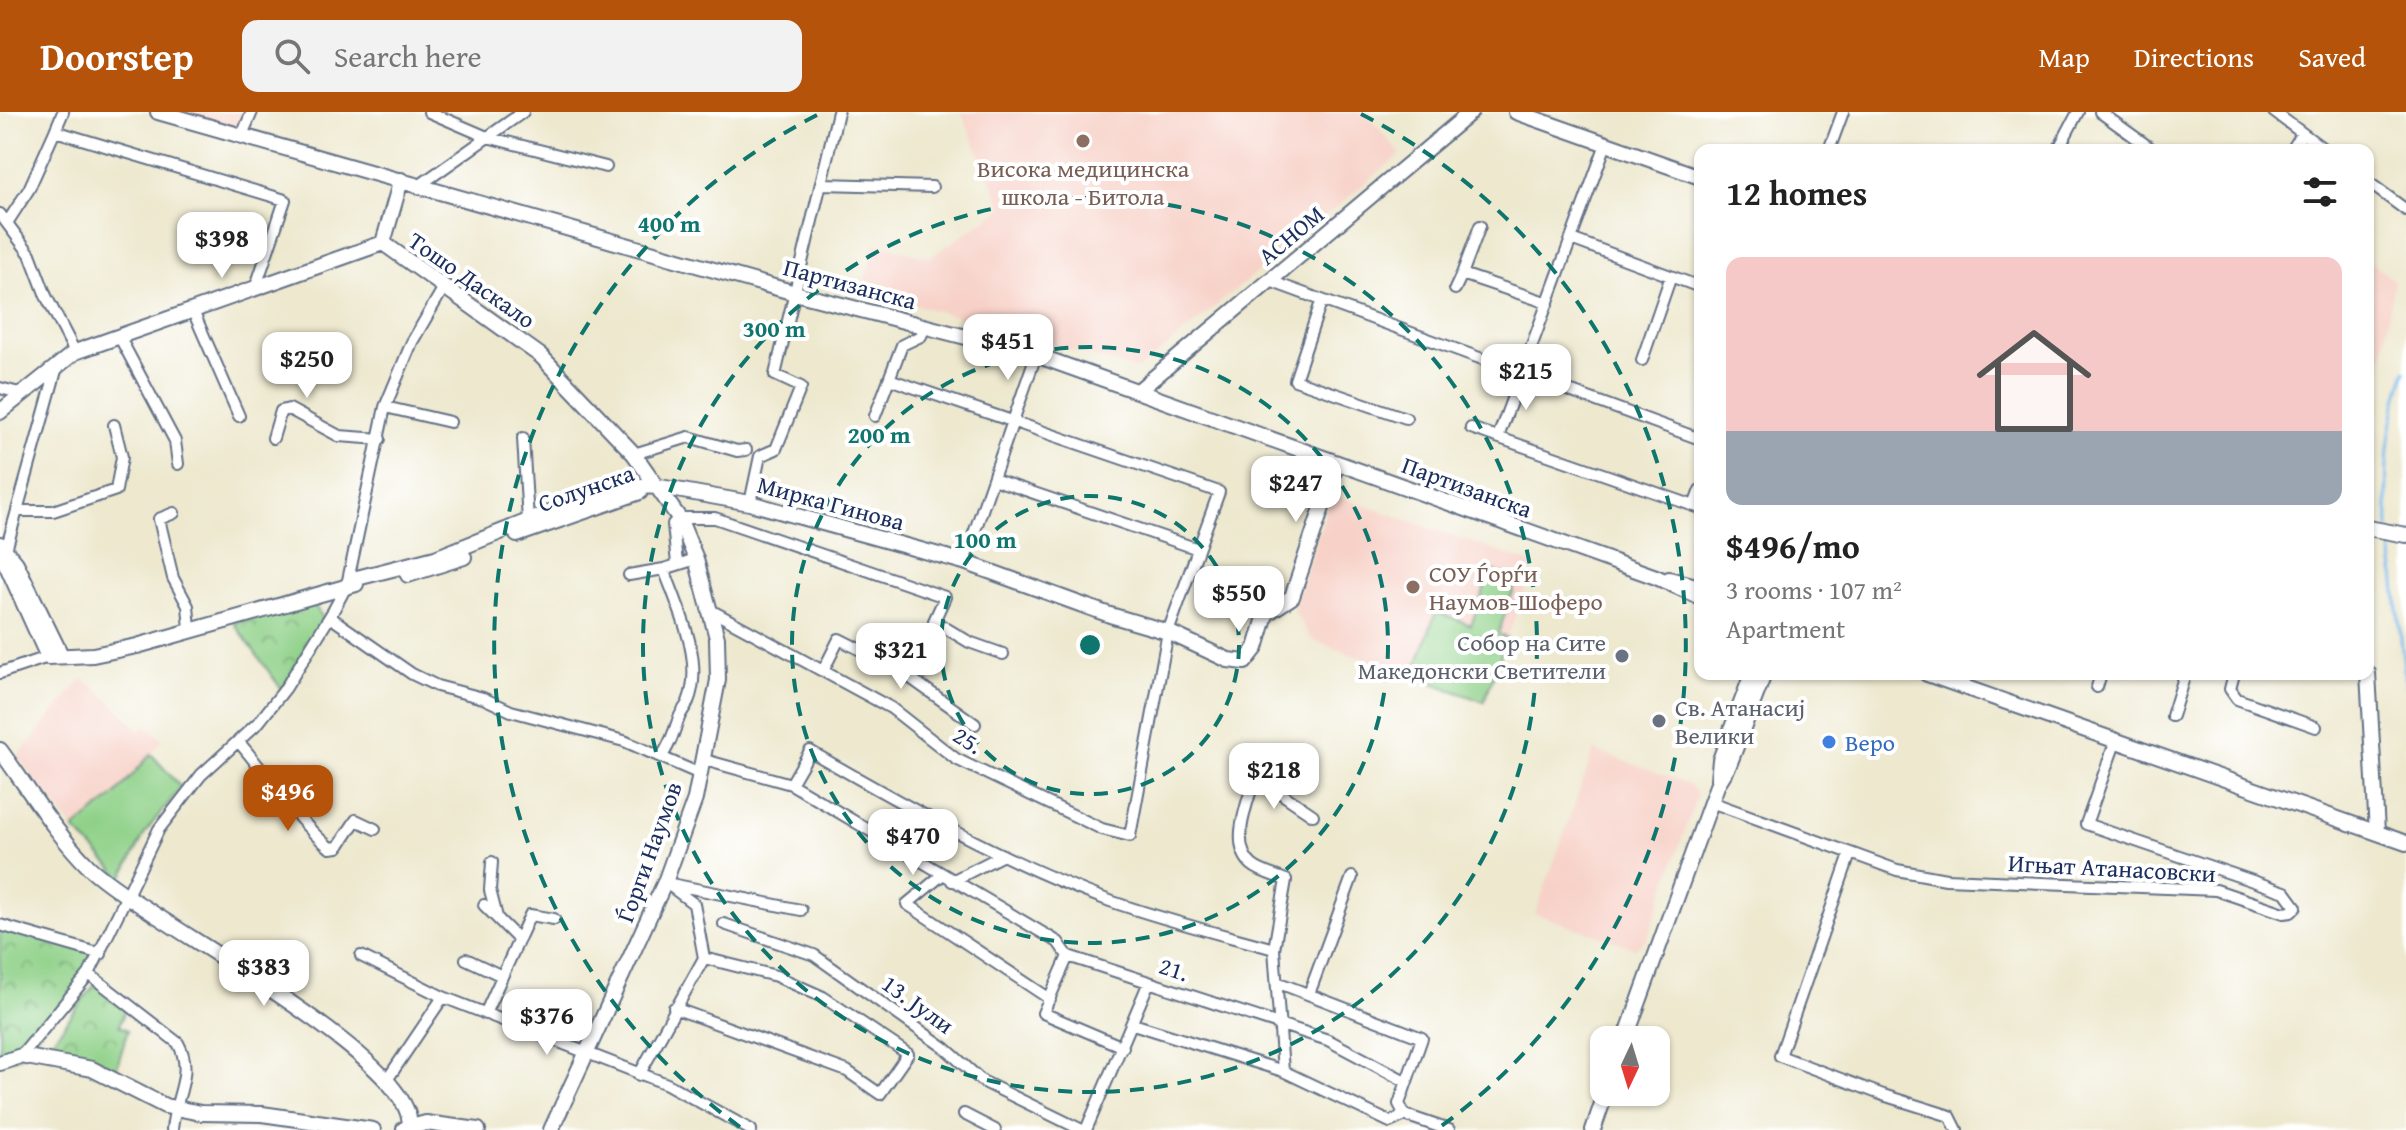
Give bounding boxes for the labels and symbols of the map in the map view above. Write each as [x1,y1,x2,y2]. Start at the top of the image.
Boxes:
marker: Висока медицинска школа - Битола [1074,132,1092,150]
place label: Висока медицинска школа - Битола [977,151,1190,214]
street label: АСНОМ [1250,197,1332,273]
text: 400 m [637,206,701,241]
pin: $398 [175,212,269,280]
street label: Тошо Даскало [401,223,543,337]
street label: Партизанска [780,249,921,319]
text: 300 m [742,311,806,346]
pin: $451 [961,314,1055,382]
pin: $250 [260,332,354,400]
pin: $215 [1479,344,1573,412]
text: 200 m [847,417,911,452]
street label: Партизанска [1397,447,1537,527]
street label: Солунска [533,455,639,521]
pin: $247 [1249,456,1343,524]
street label: Мирка Гинова [754,467,909,540]
text: 100 m [953,522,1017,557]
place label: СОУ Ѓорѓи Наумов-Шоферо [1429,556,1603,619]
pin: $550 [1192,566,1286,634]
marker: СОУ Ѓорѓи Наумов-Шоферо [1404,578,1422,596]
pin: $321 [854,623,948,691]
place label: Собор на Сите Македонски Светители [1358,625,1606,688]
centre of rings [1076,631,1104,659]
marker: Собор на Сите Македонски Светители [1613,647,1631,665]
place label: Св. Атанасиј Велики [1675,690,1805,753]
marker: Св. Атанасиј Велики [1650,712,1668,730]
street label: 25. [946,717,990,763]
place label: Веро [1845,725,1895,760]
marker: Веро [1820,733,1838,751]
pin: $218 [1227,743,1321,811]
pin: $496 [241,765,335,833]
street label: Ѓорги Наумов [607,777,691,927]
pin: $470 [866,809,960,877]
street label: Игњат Атанасовски [2007,845,2217,891]
pin: $383 [217,940,311,1008]
street label: 21. [1155,948,1193,990]
street label: 13. Јули [875,966,961,1042]
pin: $376 [500,989,594,1057]
north arrow [1590,1026,1670,1106]

